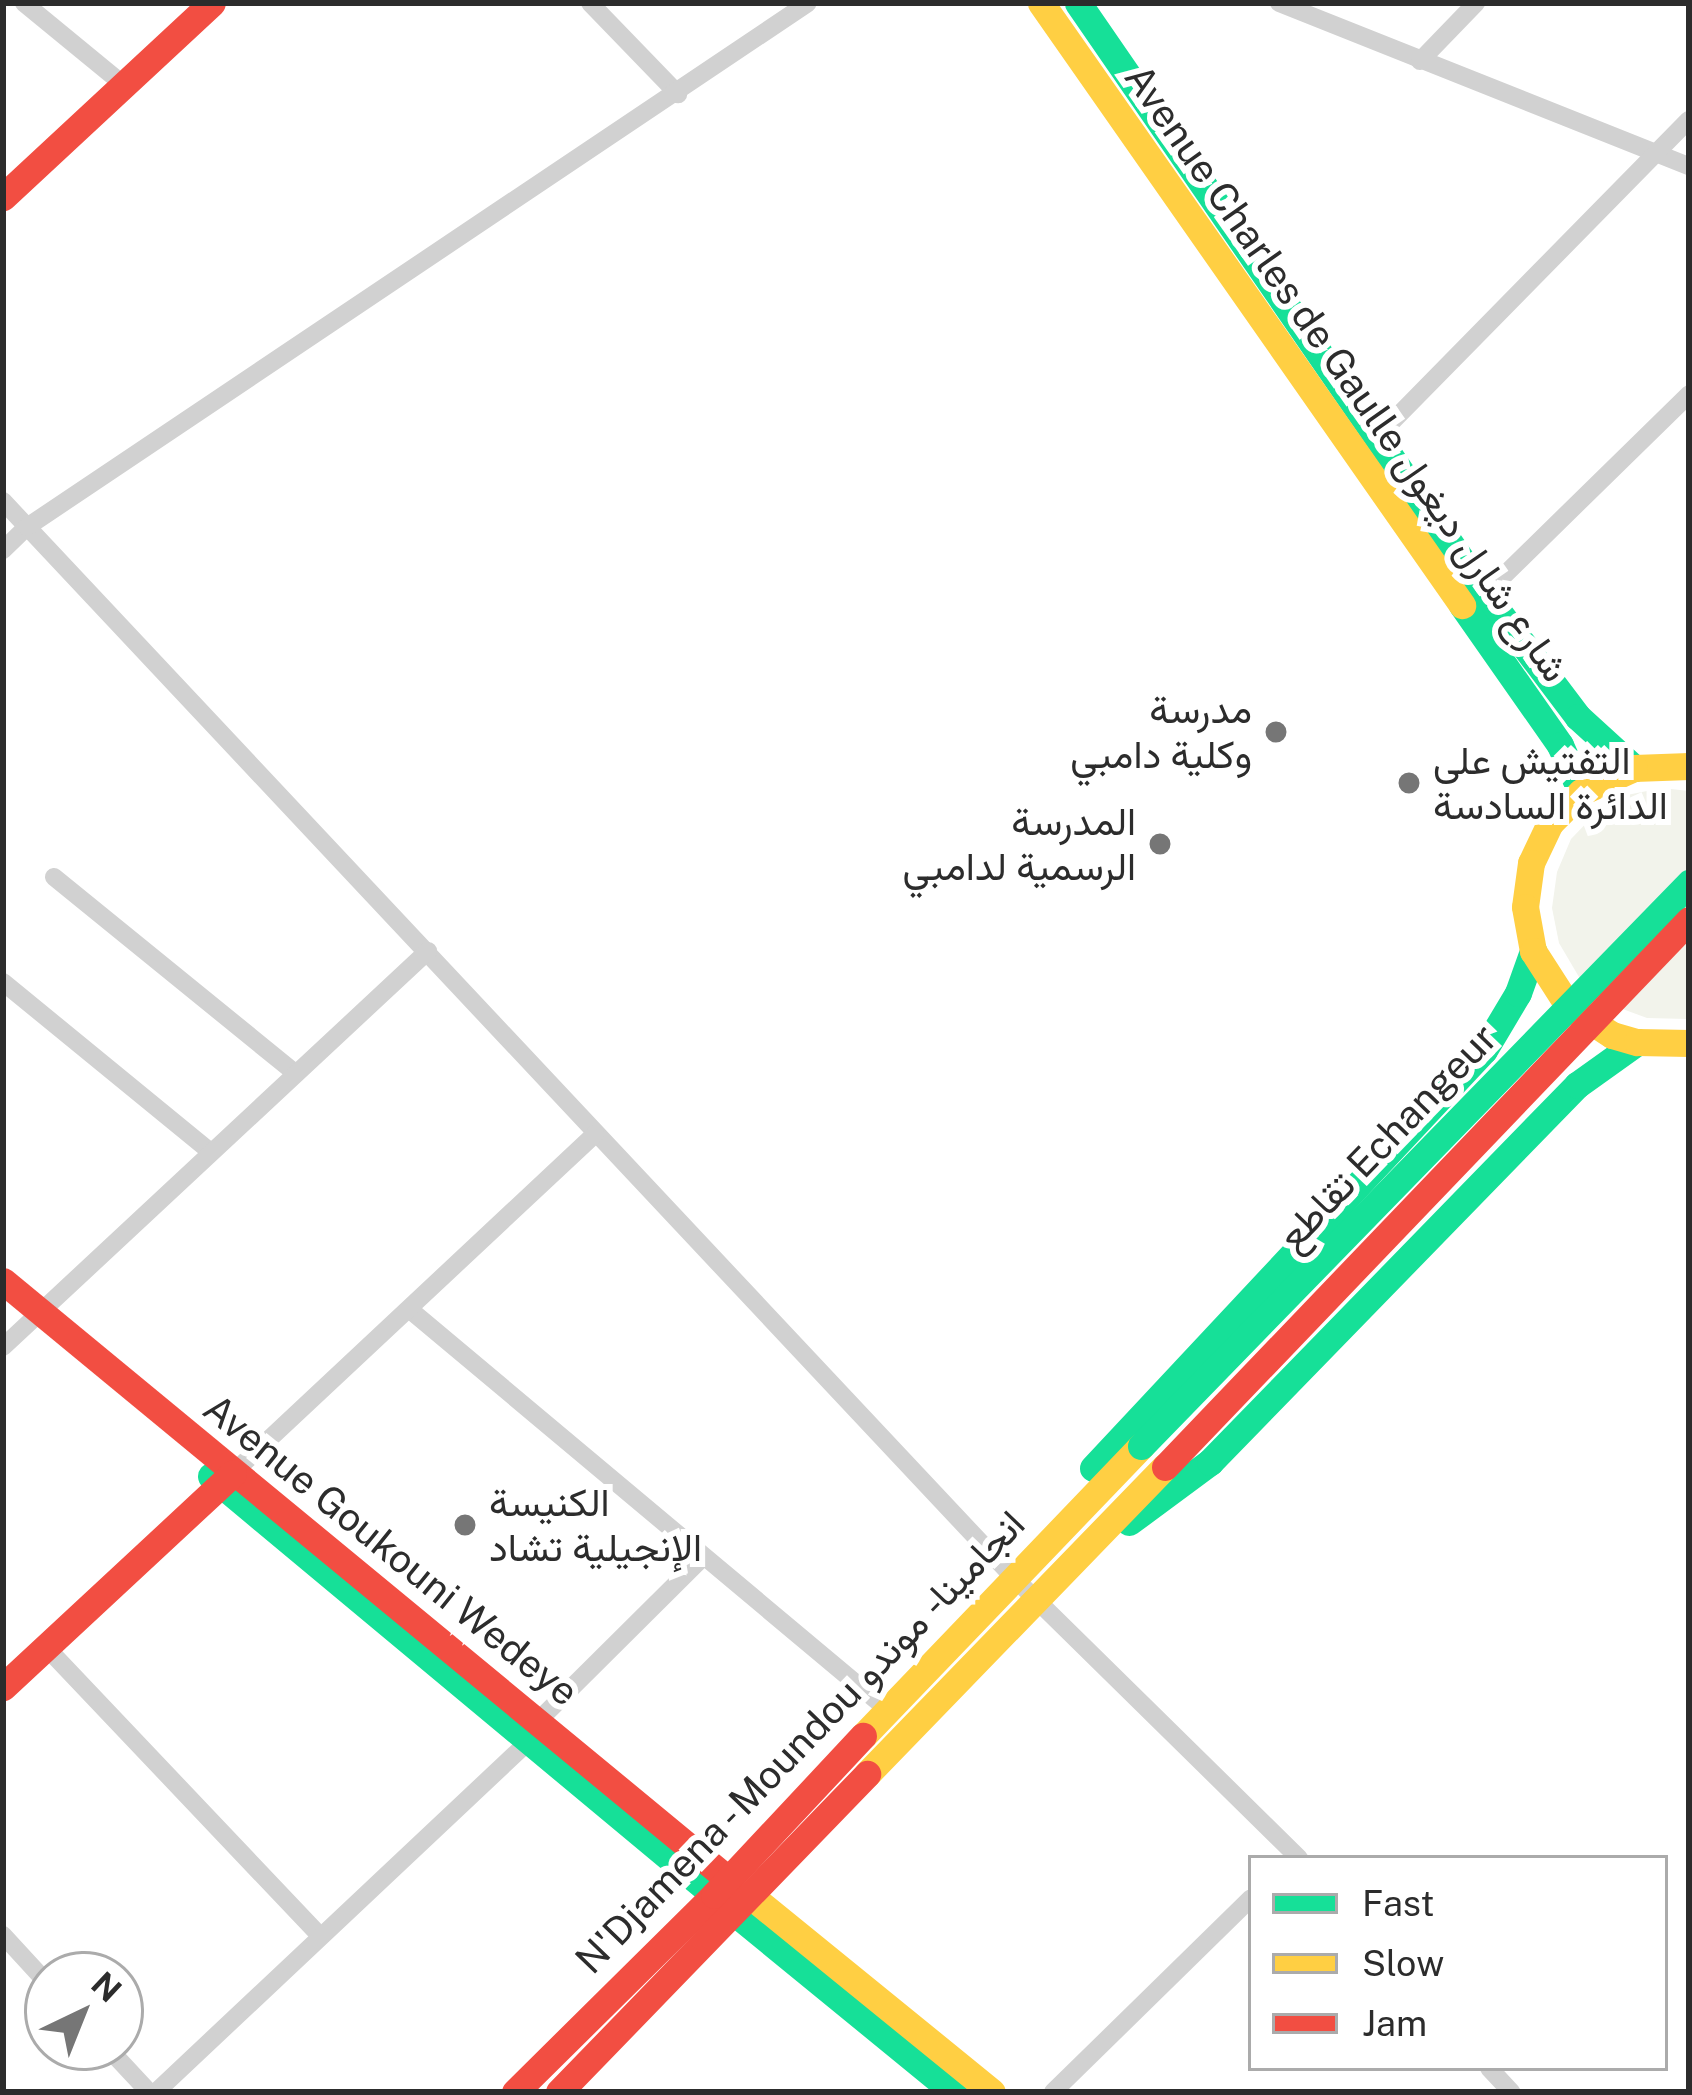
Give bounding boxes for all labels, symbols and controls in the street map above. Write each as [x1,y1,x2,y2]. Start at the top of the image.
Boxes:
street label: Avenue Charles de Gaulle شارع شارل ديغول [1114,55,1580,691]
place label: مدرسة وكلية دامبي [1070,687,1252,778]
marker: مدرسة وكلية دامبي [1263,719,1289,745]
place label: التفتيش على الدائرة السادسة [1433,738,1668,829]
marker: التفتيش على الدائرة السادسة [1396,770,1422,796]
place label: المدرسة الرسمية لدامبي [902,799,1136,890]
marker: المدرسة الرسمية لدامبي [1147,831,1173,857]
street label: تقاطع Echangeur [1267,1014,1507,1260]
street label: Avenue Goukouni Wedeye [194,1384,588,1716]
place label: الكنيسة الإنجيلية تشاد [489,1480,702,1571]
street label: N'Djamena - Moundou انجامينا - موندو [559,1493,1041,1991]
marker: الكنيسة الإنجيلية تشاد [452,1512,478,1538]
legend [1248,1855,1668,2071]
text: Fast [1362,1882,1435,1924]
text: Slow [1362,1942,1444,1984]
north arrow [24,1951,144,2071]
text: N [84,1964,129,2010]
text: Jam [1362,2002,1427,2044]

